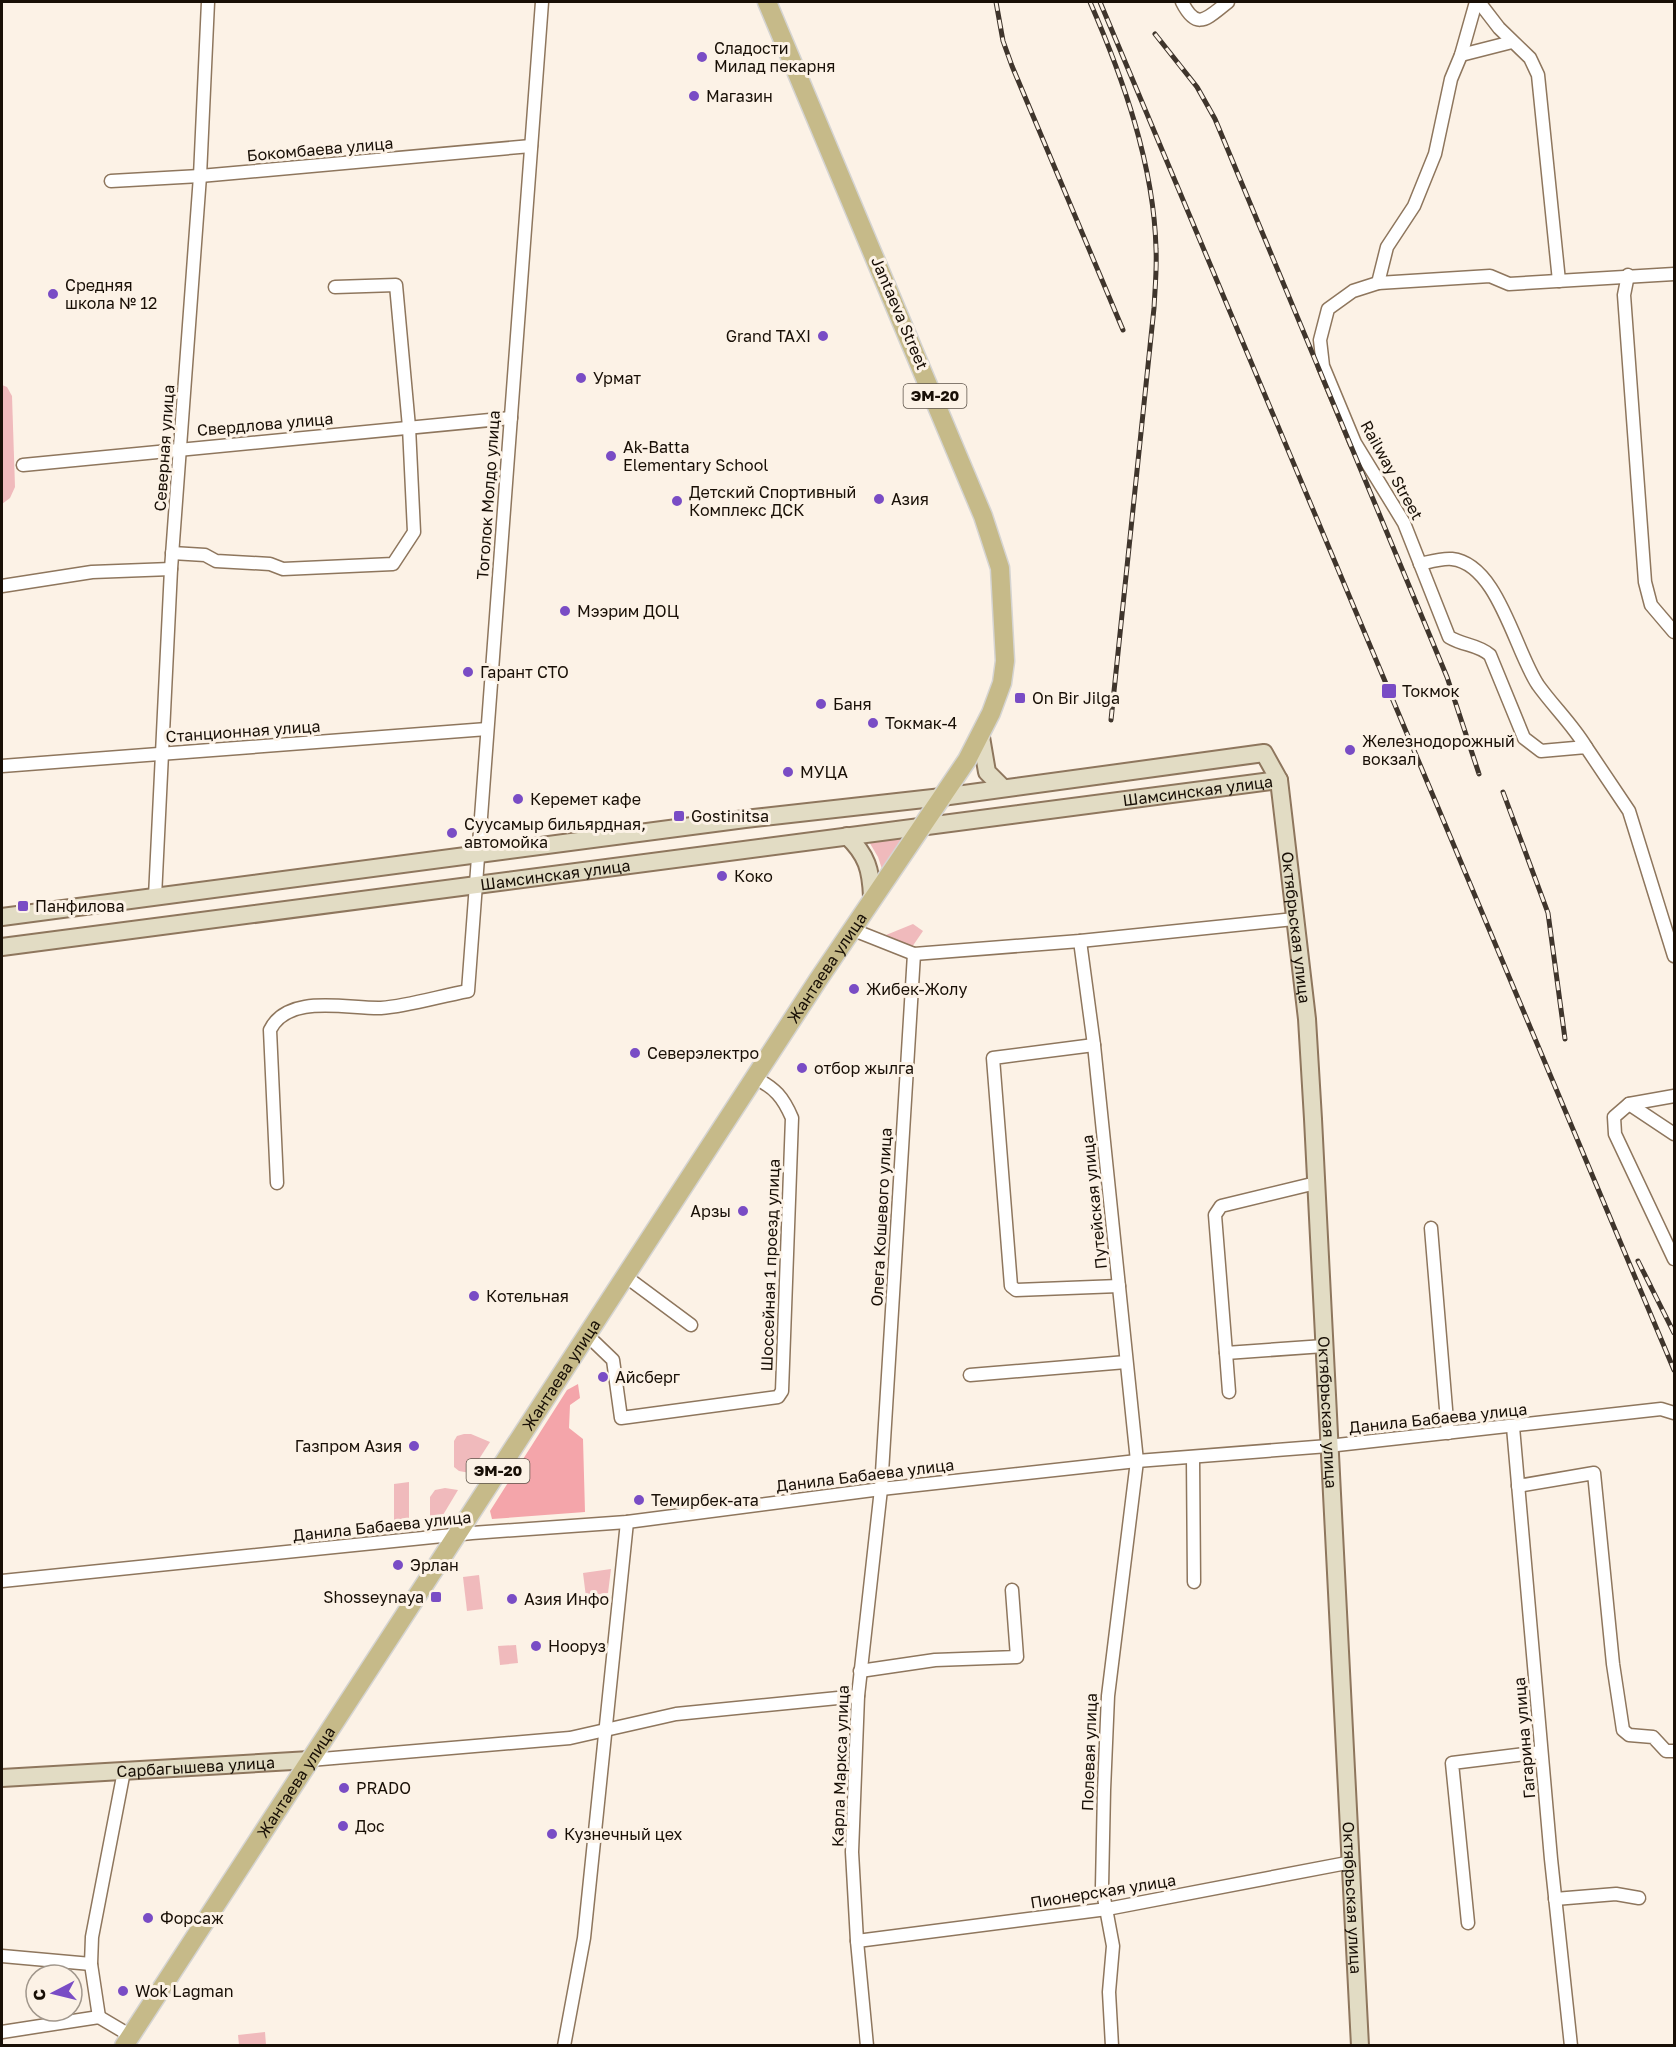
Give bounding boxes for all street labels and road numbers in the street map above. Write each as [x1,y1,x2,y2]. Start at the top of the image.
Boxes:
street label: Бокомбаева улица [246,133,394,165]
street label: Jantaeva Street [867,253,933,373]
street label: Северная улица [150,384,178,512]
road number: ЭМ-20 [904,384,966,408]
street label: Свердлова улица [196,408,334,440]
street label: Тоголок Молдо улица [472,410,504,580]
street label: Railway Street [1356,417,1428,523]
street label: Станционная улица [165,716,321,746]
street label: Шамсинская улица [1122,771,1274,810]
street label: Октябрьская улица [1277,850,1315,1004]
street label: Шамсинская улица [479,855,632,894]
street label: Жантаева улица [783,909,871,1027]
street label: Олега Кошевого улица [866,1127,896,1307]
street label: Путейская улица [1077,1134,1111,1270]
street label: Шоссейная 1 проезд улица [756,1158,784,1372]
street label: Жантаева улица [517,1315,605,1434]
street label: Октябрьская улица [1314,1336,1342,1489]
street label: Данила Бабаева улица [1348,1399,1528,1437]
street label: Данила Бабаева улица [775,1454,955,1496]
road number: ЭМ-20 [466,1459,530,1483]
street label: Данила Бабаева улица [292,1507,472,1545]
street label: Гагарина улица [1509,1676,1539,1800]
street label: Карла Маркса улица [827,1685,853,1847]
street label: Полевая улица [1077,1693,1101,1811]
street label: Жантаева улица [252,1723,339,1841]
street label: Сарбагышева улица [116,1752,275,1781]
street label: Октябрьская улица [1339,1821,1366,1974]
street label: Пионерская улица [1029,1870,1177,1912]

